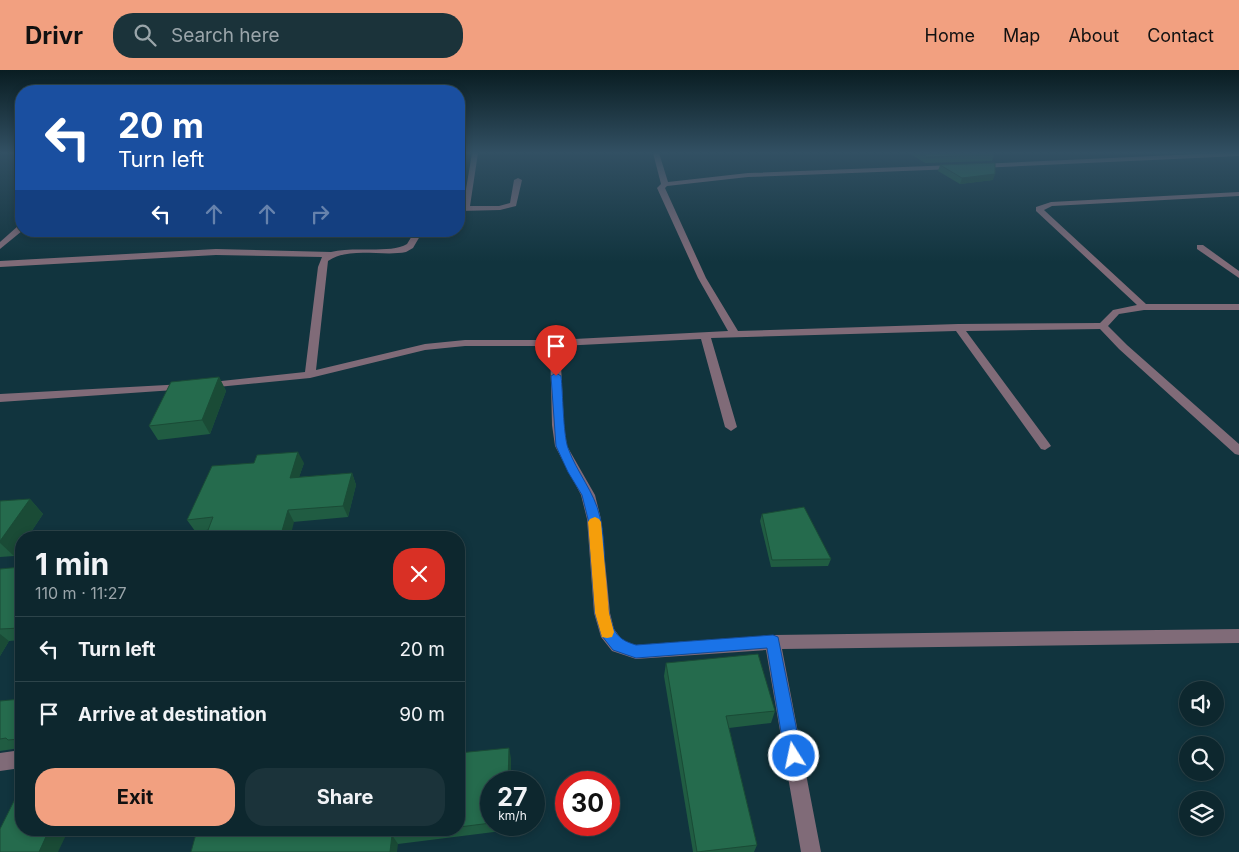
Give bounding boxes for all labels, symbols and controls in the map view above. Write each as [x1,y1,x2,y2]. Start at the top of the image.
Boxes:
search box [113,13,463,58]
text: Drivr [25,21,83,50]
icon: search [131,21,159,49]
text: Search here [171,24,280,47]
text: Home [925,25,975,46]
text: Map [1003,25,1040,46]
text: About [1068,25,1119,46]
text: Contact [1147,25,1214,46]
text: 20 m [118,104,204,146]
icon: left [35,105,100,170]
text: Turn left [118,146,204,172]
icon: left [147,200,175,228]
icon: ahead [200,200,228,228]
icon: ahead [253,200,281,228]
icon: right [306,200,334,228]
pin [535,325,577,376]
icon: arrive [542,332,570,360]
text: 1 min [35,546,109,582]
button: close [393,548,445,600]
text: 110 m · 11:27 [35,583,127,603]
icon: left [35,635,63,663]
text: Turn left [78,638,156,661]
text: 20 m [399,638,445,661]
map controls [1179,681,1224,836]
button: sound [1179,681,1224,726]
icon: arrive [35,700,63,728]
text: Arrive at destination [78,703,267,726]
text: 90 m [399,703,445,726]
position arrow [767,729,819,781]
button: search [1179,736,1224,781]
button: Exit [35,768,235,826]
button: Share [245,768,445,826]
speed limit sign: 30 [555,771,620,836]
text: 27 [497,782,528,812]
button: layers [1179,791,1224,836]
text: km/h [498,808,527,823]

